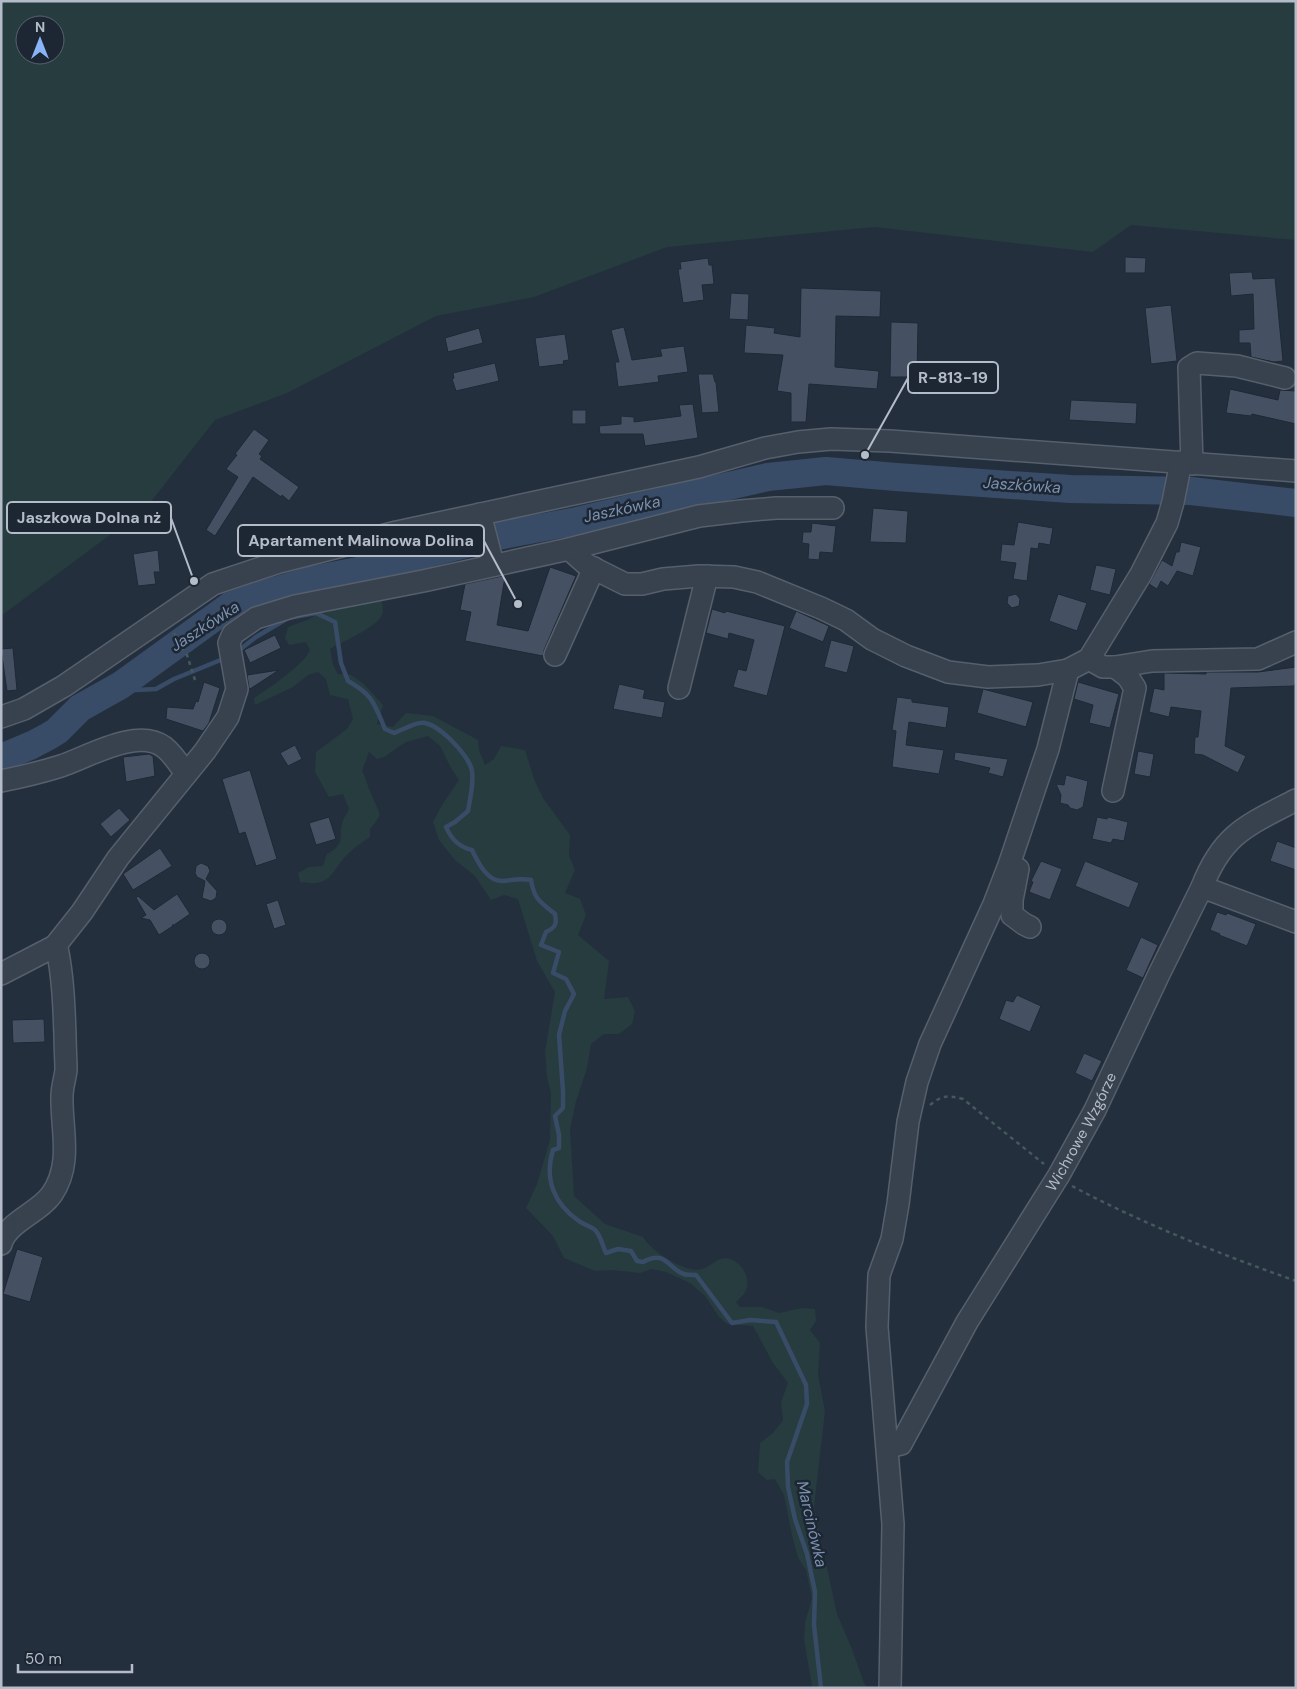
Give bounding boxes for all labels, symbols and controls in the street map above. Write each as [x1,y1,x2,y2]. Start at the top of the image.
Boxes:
north arrow [15,15,65,65]
text: N [35,18,45,36]
callout: R-813-19 [908,362,998,393]
text: R-813-19 [918,367,988,388]
water label: Jaszkówka [982,472,1062,498]
water label: Jaszkówka [582,491,663,527]
callout: Jaszkowa Dolna nż [7,502,171,533]
text: Jaszkowa Dolna nż [17,507,161,528]
callout: Apartament Malinowa Dolina [238,525,484,556]
text: Apartament Malinowa Dolina [248,530,474,551]
water label: Jaszkówka [167,596,244,656]
street label: Wichrowe Wzgórze [1041,1069,1121,1195]
water label: Marcinówka [792,1479,832,1570]
scale bar [18,1642,131,1674]
text: 50 m [25,1649,62,1669]

